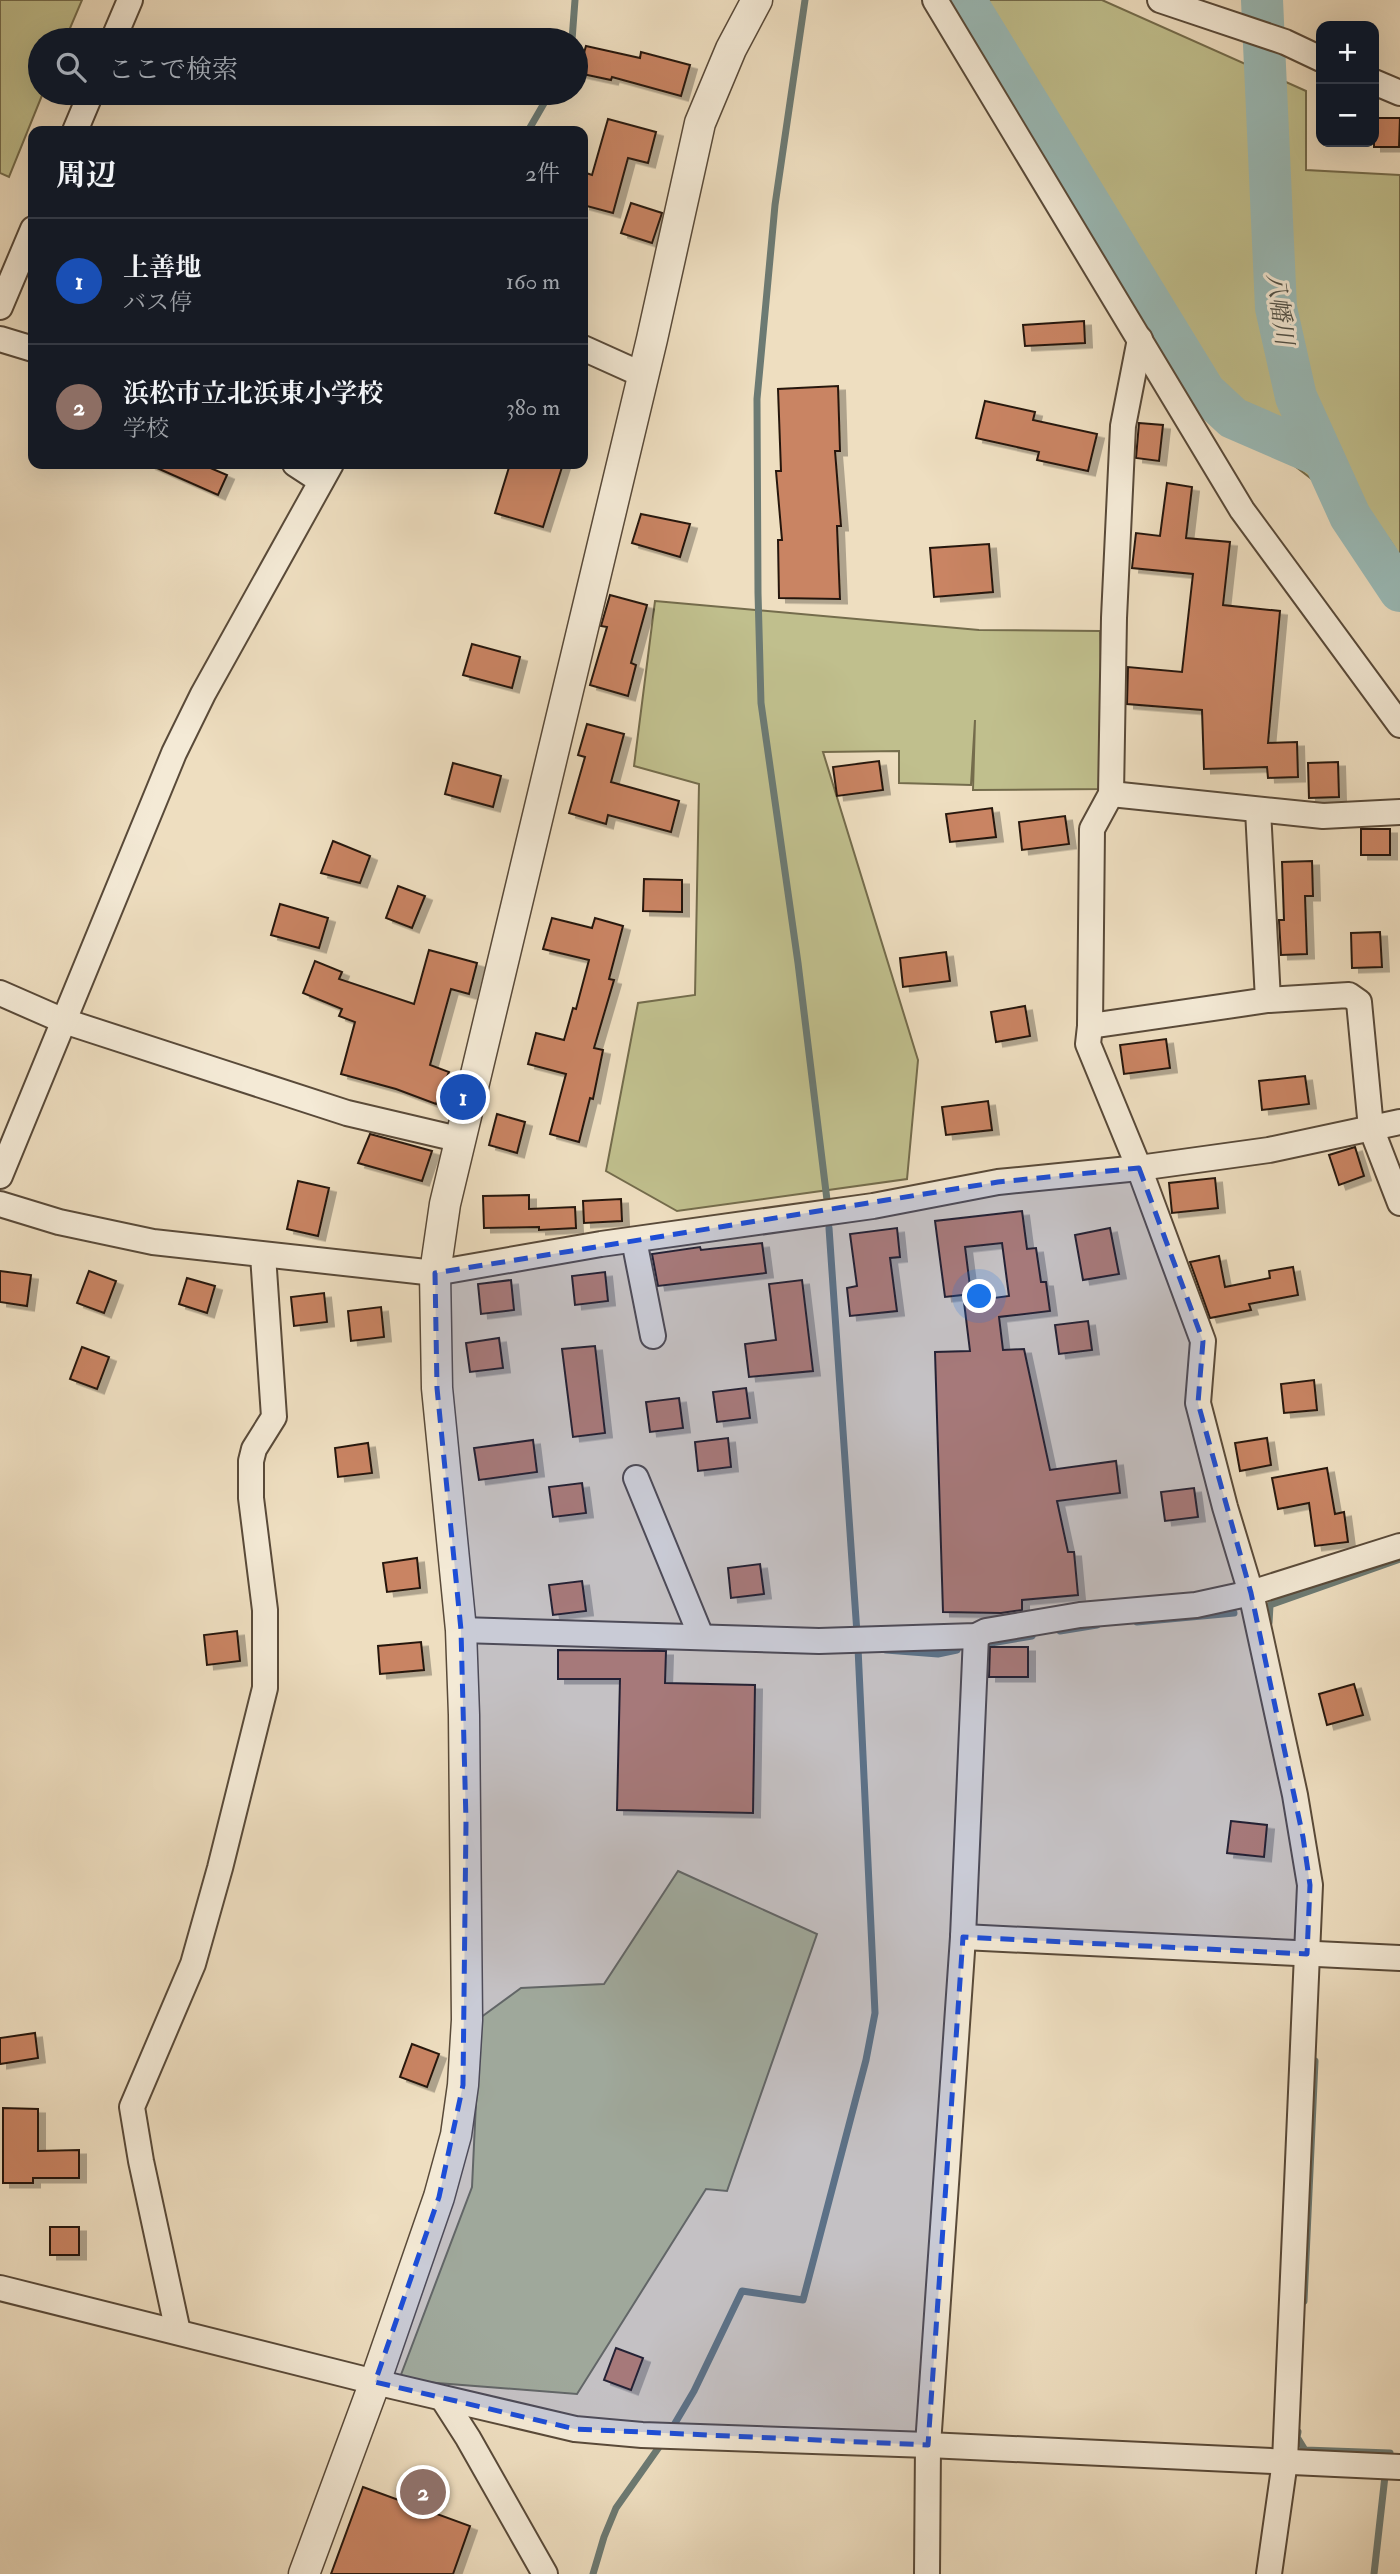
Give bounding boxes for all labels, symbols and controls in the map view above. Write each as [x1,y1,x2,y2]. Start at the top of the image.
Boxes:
map controls [1316,21,1379,147]
button: + [1316,21,1379,84]
search box [28,28,588,105]
icon: search [52,48,90,86]
text: ここで検索 [108,54,238,86]
button: − [1316,84,1379,147]
text: 周辺 [56,157,116,194]
text: 2件 [525,159,560,188]
text: 上善地 [123,252,201,284]
text: 1 [75,267,83,296]
text: 160 m [506,267,560,296]
water label: 八幡川 [1259,271,1300,350]
text: バス停 [123,288,192,317]
text: 浜松市立北浜東小学校 [123,378,383,410]
text: 2 [73,393,85,422]
text: 380 m [506,393,560,422]
text: 学校 [123,414,169,443]
pin: 1 [440,1071,486,1123]
your location [962,1279,996,1313]
pin: 2 [400,2466,446,2518]

